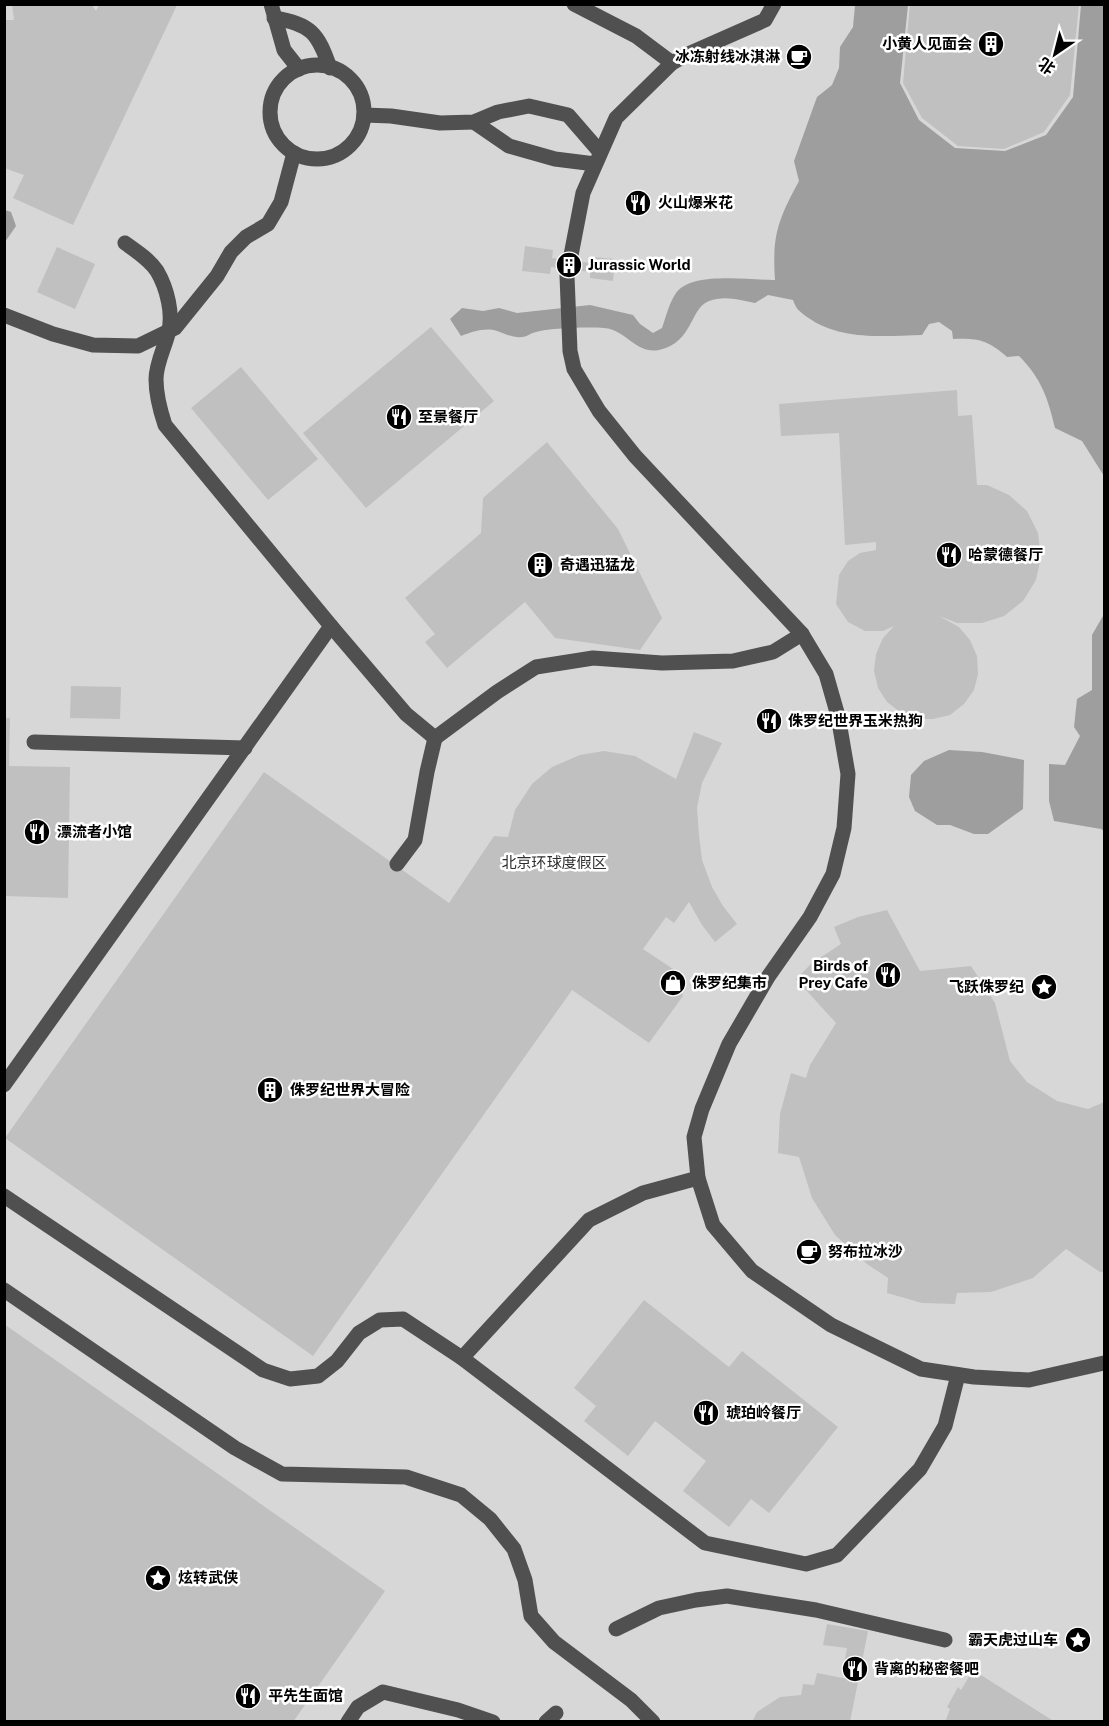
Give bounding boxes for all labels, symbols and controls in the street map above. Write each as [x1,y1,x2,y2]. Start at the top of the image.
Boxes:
north arrow [1025,24,1085,84]
building icon: 小黄人见面会 [976,29,1006,59]
place label: 小黄人见面会 [882,35,972,52]
cafe icon: 冰冻射线冰淇淋 [784,42,814,72]
place label: 冰冻射线冰淇淋 [675,48,781,65]
text: 北 [1035,54,1059,78]
restaurant icon: 火山爆米花 [623,188,653,218]
place label: 火山爆米花 [658,194,733,211]
building icon: Jurassic World [554,250,584,280]
place label: Jurassic World [588,256,691,273]
restaurant icon: 至景餐厅 [384,402,414,432]
place label: 至景餐厅 [418,408,478,425]
restaurant icon: 哈蒙德餐厅 [934,540,964,570]
place label: 哈蒙德餐厅 [968,546,1043,563]
building icon: 奇遇迅猛龙 [525,550,555,580]
place label: 奇遇迅猛龙 [560,556,635,573]
restaurant icon: 侏罗纪世界玉米热狗 [754,706,784,736]
place label: 侏罗纪世界玉米热狗 [788,712,923,729]
restaurant icon: 漂流者小馆 [22,817,52,847]
place label: 漂流者小馆 [57,823,132,840]
park label: 北京环球度假区 [501,854,607,871]
place label: Birds of Prey Cafe [798,957,868,991]
restaurant icon: Birds of Prey Cafe [873,960,903,990]
shop icon: 侏罗纪集市 [658,968,688,998]
place icon: 飞跃侏罗纪 [1029,972,1059,1002]
place label: 侏罗纪集市 [692,974,767,991]
place label: 飞跃侏罗纪 [949,978,1024,995]
building icon: 侏罗纪世界大冒险 [255,1075,285,1105]
place label: 侏罗纪世界大冒险 [290,1081,410,1098]
cafe icon: 努布拉冰沙 [794,1237,824,1267]
place label: 努布拉冰沙 [828,1243,903,1260]
restaurant icon: 琥珀岭餐厅 [691,1398,721,1428]
place label: 琥珀岭餐厅 [726,1404,801,1421]
place icon: 炫转武侠 [143,1563,173,1593]
place label: 炫转武侠 [178,1569,238,1586]
place icon: 霸天虎过山车 [1063,1625,1093,1655]
place label: 霸天虎过山车 [968,1631,1058,1648]
restaurant icon: 背离的秘密餐吧 [840,1654,870,1684]
place label: 背离的秘密餐吧 [874,1660,979,1677]
restaurant icon: 平先生面馆 [233,1681,263,1711]
place label: 平先生面馆 [268,1687,343,1704]

